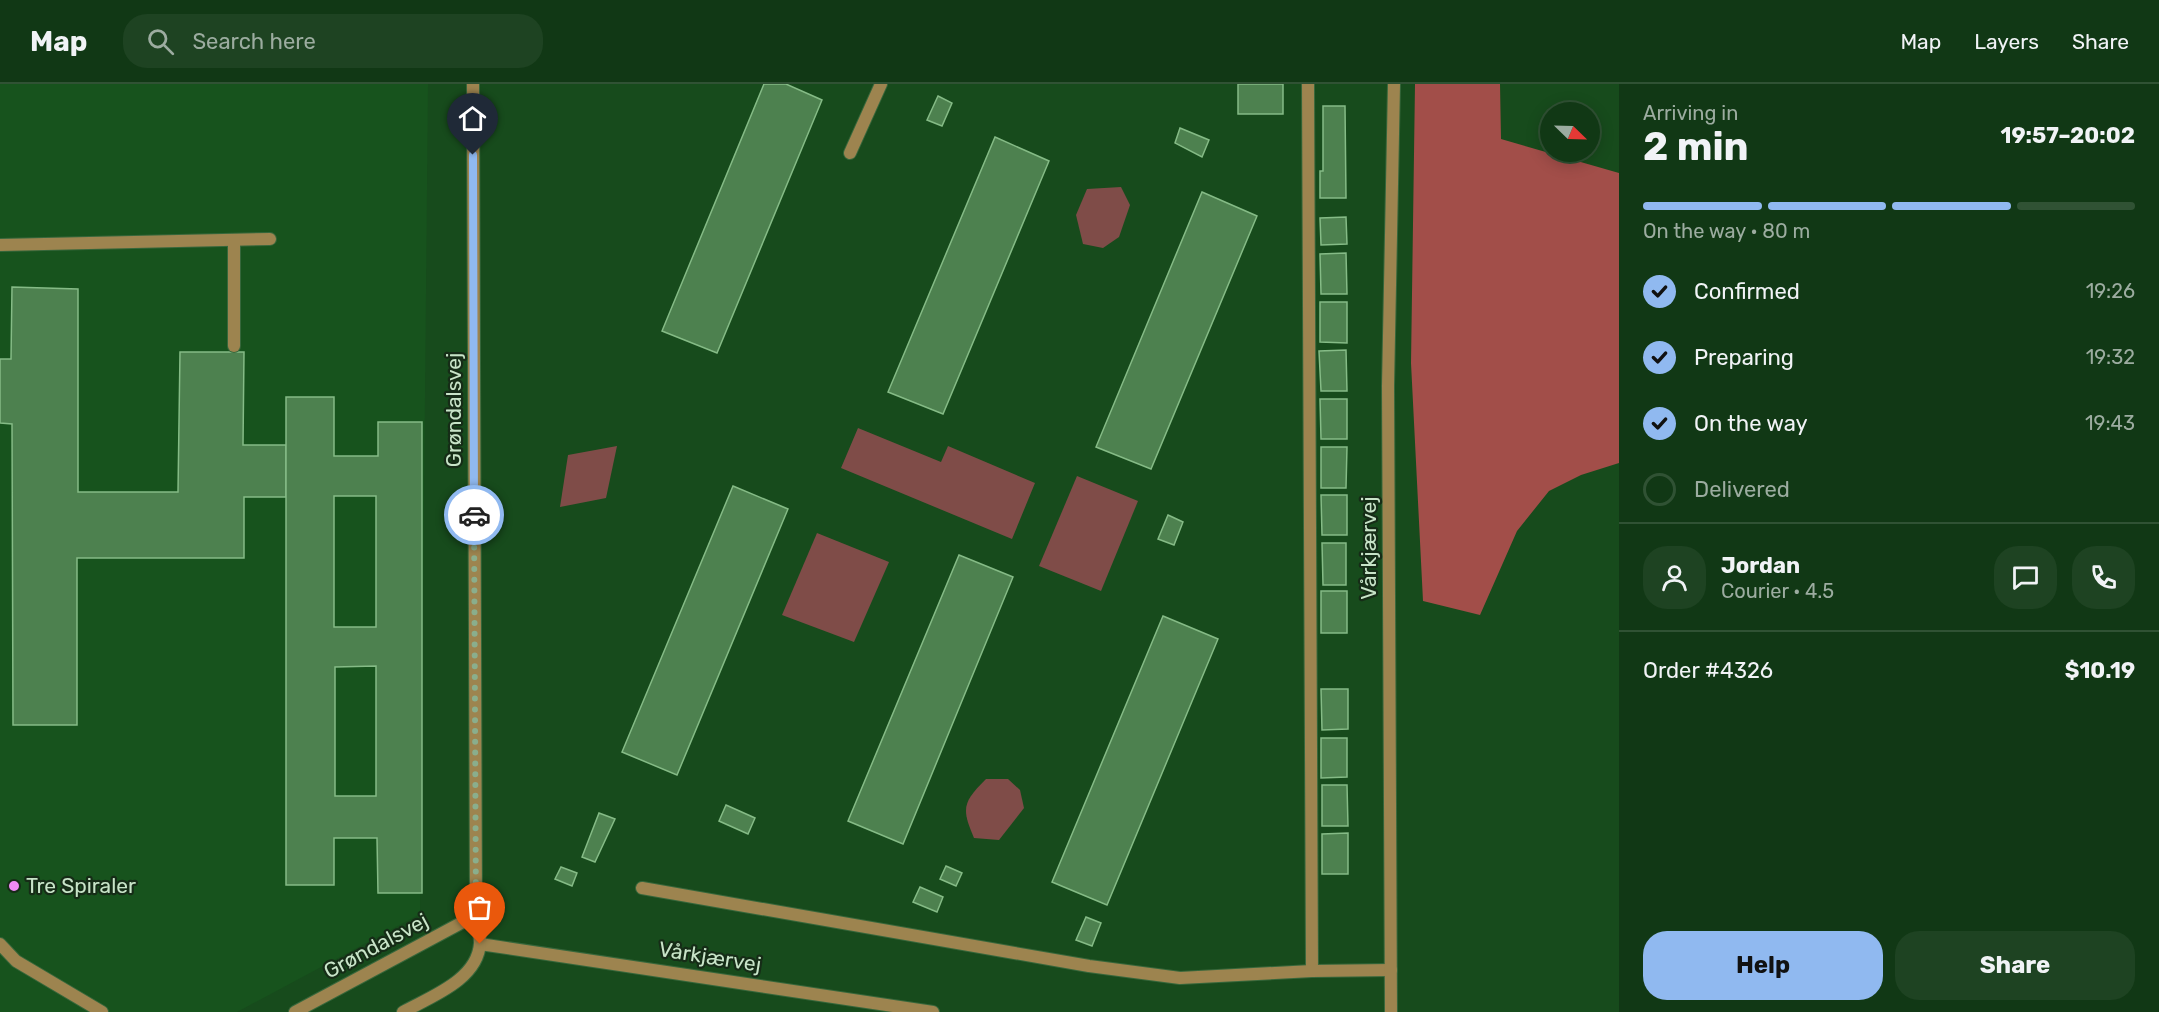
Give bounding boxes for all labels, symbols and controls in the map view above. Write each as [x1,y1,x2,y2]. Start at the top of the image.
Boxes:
search box [123,14,543,68]
text: Map [30,25,87,58]
icon: search [144,25,177,58]
text: Search here [192,28,316,55]
text: Map [1900,29,1941,54]
text: Layers [1974,29,2039,54]
text: Share [2072,29,2129,54]
pin [447,93,498,155]
text: Arriving in [1643,101,1738,125]
icon: home [456,102,489,135]
north arrow [1540,102,1600,162]
map controls [1540,102,1600,162]
text: 19:57–20:02 [2000,122,2135,149]
text: 2 min [1643,124,1749,170]
text: On the way · 80 m [1643,219,1810,243]
icon: check [1643,275,1676,308]
text: Confirmed [1694,278,1800,305]
text: 19:26 [2086,279,2135,303]
icon: check [1643,341,1676,374]
text: Preparing [1694,344,1794,371]
text: 19:32 [2086,345,2135,369]
street label: Grøndalsvej [441,353,466,467]
icon: check [1643,407,1676,440]
text: On the way [1694,410,1808,437]
text: 19:43 [2085,411,2135,435]
text: Delivered [1694,476,1790,503]
courier [444,485,504,545]
street label: Vårkjærvej [1356,496,1381,600]
icon: car [458,499,491,532]
button: person [1643,546,1706,609]
button: chat [1994,546,2057,609]
button: phone [2072,546,2135,609]
text: Jordan [1721,552,1800,579]
text: Courier · 4.5 [1721,579,1834,603]
text: Order #4326 [1643,657,1773,684]
text: $10.19 [2065,657,2135,684]
place label: Tre Spiraler [26,873,136,898]
marker: Tre Spiraler [7,879,21,893]
pin [454,882,505,944]
icon: bag [463,891,496,924]
street label: Grøndalsvej [319,908,432,984]
button: Help [1643,931,1883,1000]
button: Share [1895,931,2135,1000]
street label: Vårkjærvej [657,936,763,977]

